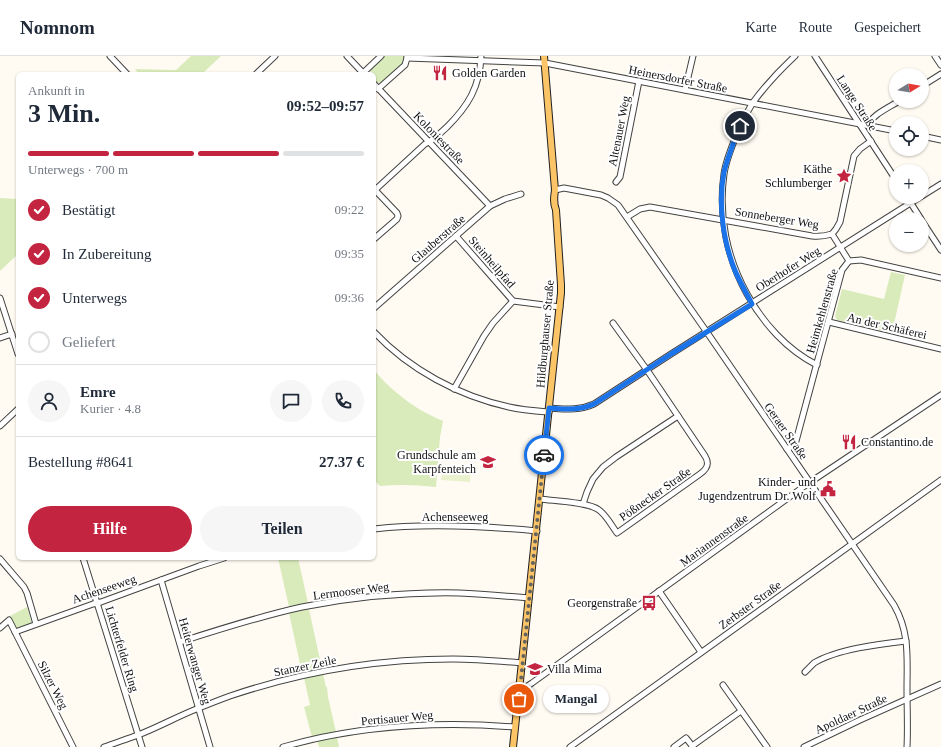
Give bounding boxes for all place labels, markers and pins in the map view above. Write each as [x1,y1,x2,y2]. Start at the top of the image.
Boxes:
restaurant icon: Golden Garden [431,64,449,82]
place label: Golden Garden [452,66,526,80]
pin [723,109,757,143]
place label: Käthe Schlumberger [765,162,832,190]
place icon: Käthe Schlumberger [835,167,853,185]
restaurant icon: Constantino.de [840,433,858,451]
place label: Constantino.de [861,435,933,449]
place label: Grundschule am Karpfenteich [397,448,477,476]
school or university icon: Grundschule am Karpfenteich [479,453,497,471]
place label: Kinder- und Jugendzentrum Dr. Wolf [698,475,816,503]
public building icon: Kinder- und Jugendzentrum Dr. Wolf [819,480,837,498]
bus stop icon: Georgenstraße [640,594,658,612]
place label: Georgenstraße [567,596,637,610]
school or university icon: Villa Mima [526,660,544,678]
place label: Villa Mima [547,662,603,676]
pin [502,682,536,716]
callout: Mangal [543,685,609,713]

